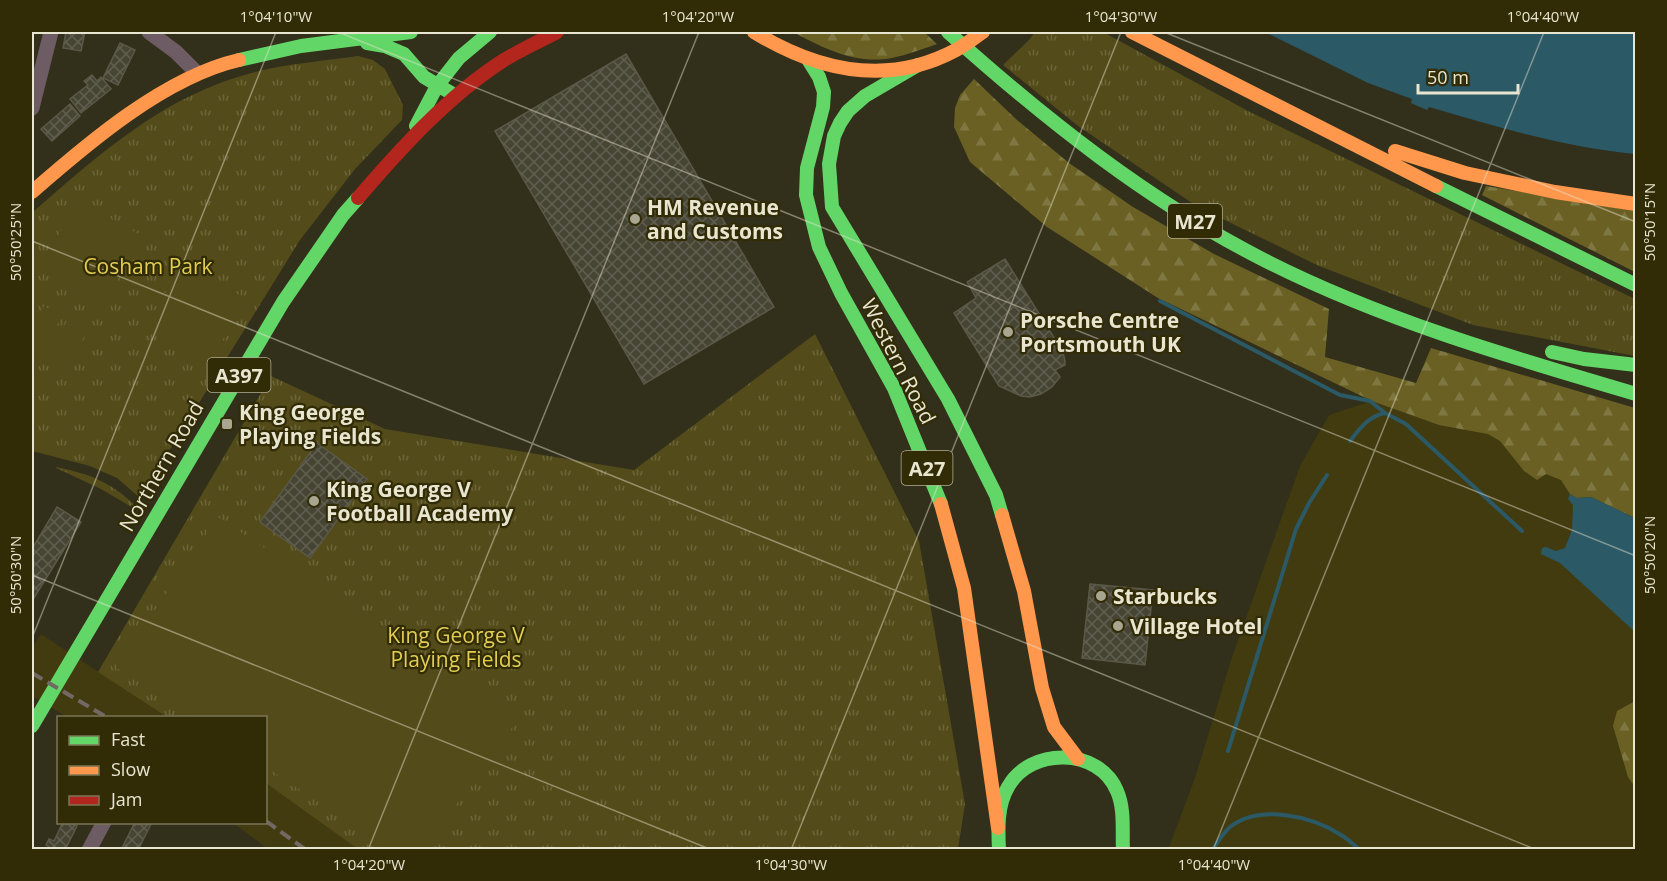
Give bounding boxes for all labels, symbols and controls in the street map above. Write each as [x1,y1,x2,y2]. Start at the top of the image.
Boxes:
text: 1°04'10"W [240,6,312,26]
text: 1°04'20"W [662,6,734,26]
text: 1°04'30"W [1085,6,1157,26]
text: 1°04'40"W [1507,6,1579,26]
scale bar [1418,57,1518,95]
text: 50 m [1427,65,1469,89]
text: 50°50'15"N [1639,183,1659,261]
place label: HM Revenue and Customs [647,193,783,245]
text: 50°50'25"N [5,203,25,281]
road number: M27 [1168,204,1222,238]
marker: HM Revenue and Customs [628,212,642,226]
park label: Cosham Park [83,252,213,280]
street label: Western Road [855,293,943,429]
place label: Porsche Centre Portsmouth UK [1020,306,1181,358]
marker: Porsche Centre Portsmouth UK [1001,325,1015,339]
road number: A397 [208,358,270,392]
street label: Northern Road [112,396,210,536]
place label: King George Playing Fields [239,398,381,450]
marker: King George Playing Fields [220,417,234,431]
road number: A27 [902,451,952,485]
place label: King George V Football Academy [326,475,513,527]
marker: King George V Football Academy [307,494,321,508]
text: 50°50'20"N [1639,516,1659,594]
text: 50°50'30"N [5,536,25,614]
place label: Starbucks [1113,582,1217,610]
marker: Starbucks [1094,589,1108,603]
place label: Village Hotel [1130,612,1262,640]
marker: Village Hotel [1111,619,1125,633]
park label: King George V Playing Fields [387,621,525,673]
legend [57,716,267,824]
text: Fast [111,727,145,751]
text: Slow [111,757,150,781]
text: Jam [109,787,143,811]
text: 1°04'20"W [333,854,405,874]
text: 1°04'30"W [755,854,827,874]
text: 1°04'40"W [1178,854,1250,874]

